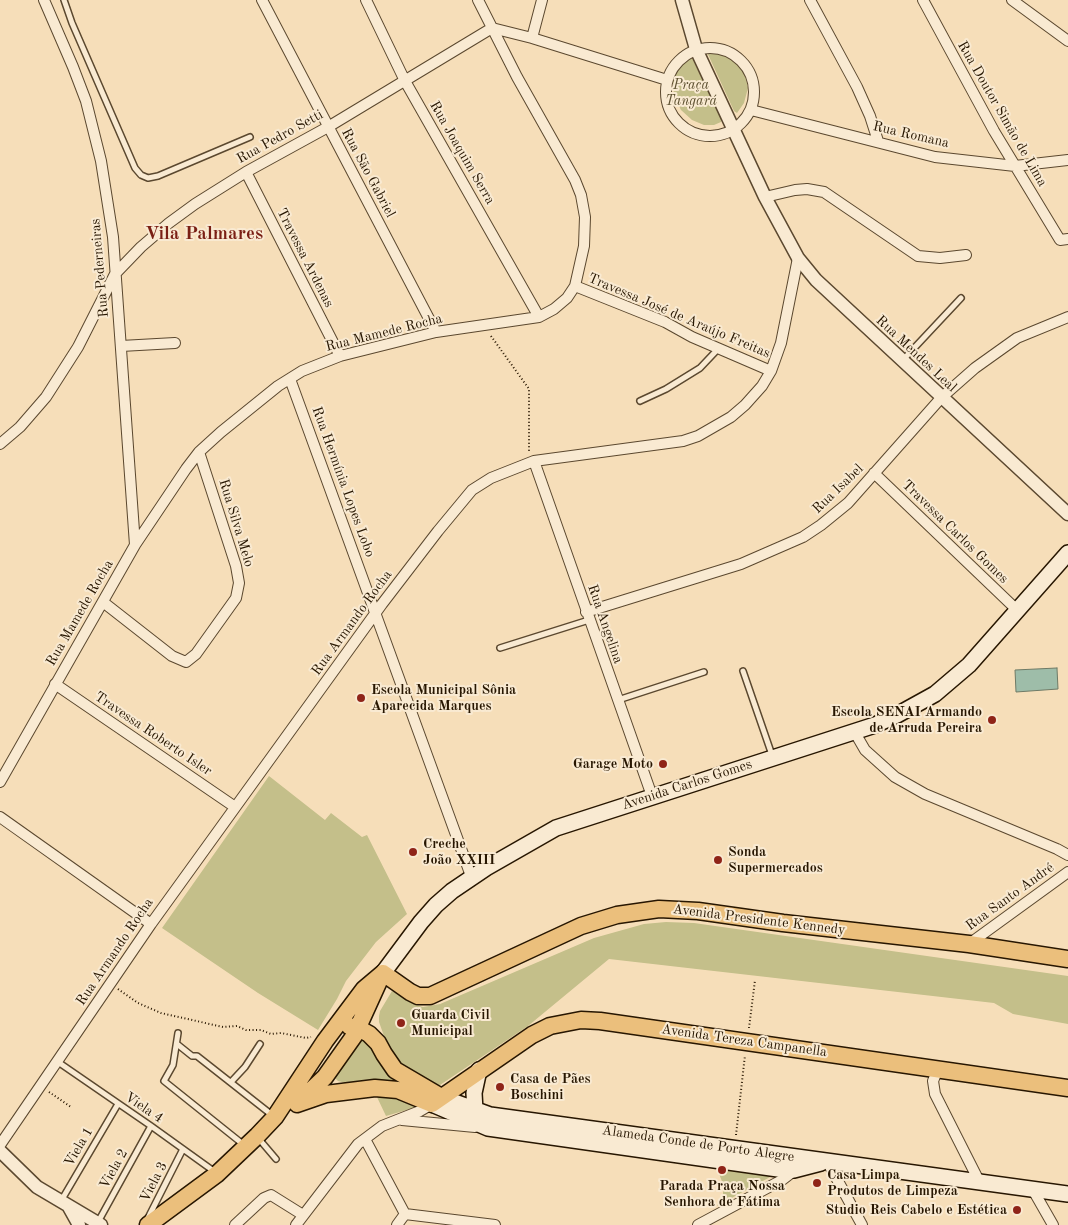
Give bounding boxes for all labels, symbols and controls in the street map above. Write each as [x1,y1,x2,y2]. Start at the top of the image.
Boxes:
street label: Rua Doutor Simão de Lima [953,38,1051,190]
park label: Praça Tangará [665,77,717,110]
street label: Rua Joaquim Serra [426,98,498,208]
street label: Rua Pedro Setti [234,106,326,168]
street label: Rua Romana [871,118,951,152]
street label: Rua São Gabriel [337,125,399,221]
street label: Travessa Ardenas [273,206,337,310]
street label: Rua Pederneiras [87,218,113,318]
district label: Vila Palmares [145,223,263,245]
street label: Travessa José de Araújo Freitas [585,270,773,362]
street label: Rua Mamede Rocha [324,310,444,356]
street label: Rua Mendes Leal [872,312,960,396]
street label: Rua Hermínia Lopes Lobo [308,404,378,560]
street label: Rua Isabel [809,461,867,517]
street label: Rua Silva Melo [215,477,257,569]
street label: Travessa Carlos Gomes [898,477,1012,587]
street label: Rua Mamede Rocha [43,557,117,669]
street label: Rua Armando Rocha [308,567,396,679]
street label: Rua Angelina [584,582,626,666]
place label: Escola Municipal Sônia Aparecida Marques [371,682,516,714]
street label: Travessa Roberto Isler [91,688,215,780]
marker: Escola Municipal Sônia Aparecida Marques [355,692,367,704]
place label: Escola SENAI Armando de Arruda Pereira [831,704,982,736]
marker: Escola SENAI Armando de Arruda Pereira [986,714,998,726]
place label: Garage Moto [573,756,653,772]
street label: Avenida Carlos Gomes [620,756,754,814]
marker: Garage Moto [657,758,669,770]
place label: Creche João XXIII [423,836,495,869]
place label: Sonda Supermercados [728,844,823,876]
marker: Creche João XXIII [407,846,419,858]
marker: Sonda Supermercados [712,854,724,866]
street label: Rua Santo André [963,859,1057,935]
street label: Rua Armando Rocha [73,895,157,1009]
street label: Avenida Presidente Kennedy [672,901,846,939]
place label: Guarda Civil Municipal [411,1007,490,1040]
marker: Guarda Civil Municipal [395,1017,407,1029]
street label: Avenida Tereza Campanella [660,1021,828,1061]
place label: Casa de Pães Boschini [510,1071,591,1104]
marker: Casa de Pães Boschini [494,1081,506,1093]
street label: Viela 4 [121,1089,167,1127]
street label: Alameda Conde de Porto Alegre [601,1122,795,1166]
street label: Viela 1 [61,1124,97,1170]
street label: Viela 2 [96,1146,132,1192]
street label: Viela 3 [137,1159,171,1205]
marker: Parada Praça Nossa Senhora de Fátima [716,1164,728,1176]
place label: Casa Limpa Produtos de Limpeza [827,1167,958,1200]
marker: Casa Limpa Produtos de Limpeza [811,1177,823,1189]
place label: Parada Praça Nossa Senhora de Fátima [659,1178,785,1210]
place label: Studio Reis Cabelo e Estética [826,1202,1007,1218]
marker: Studio Reis Cabelo e Estética [1011,1204,1023,1216]

